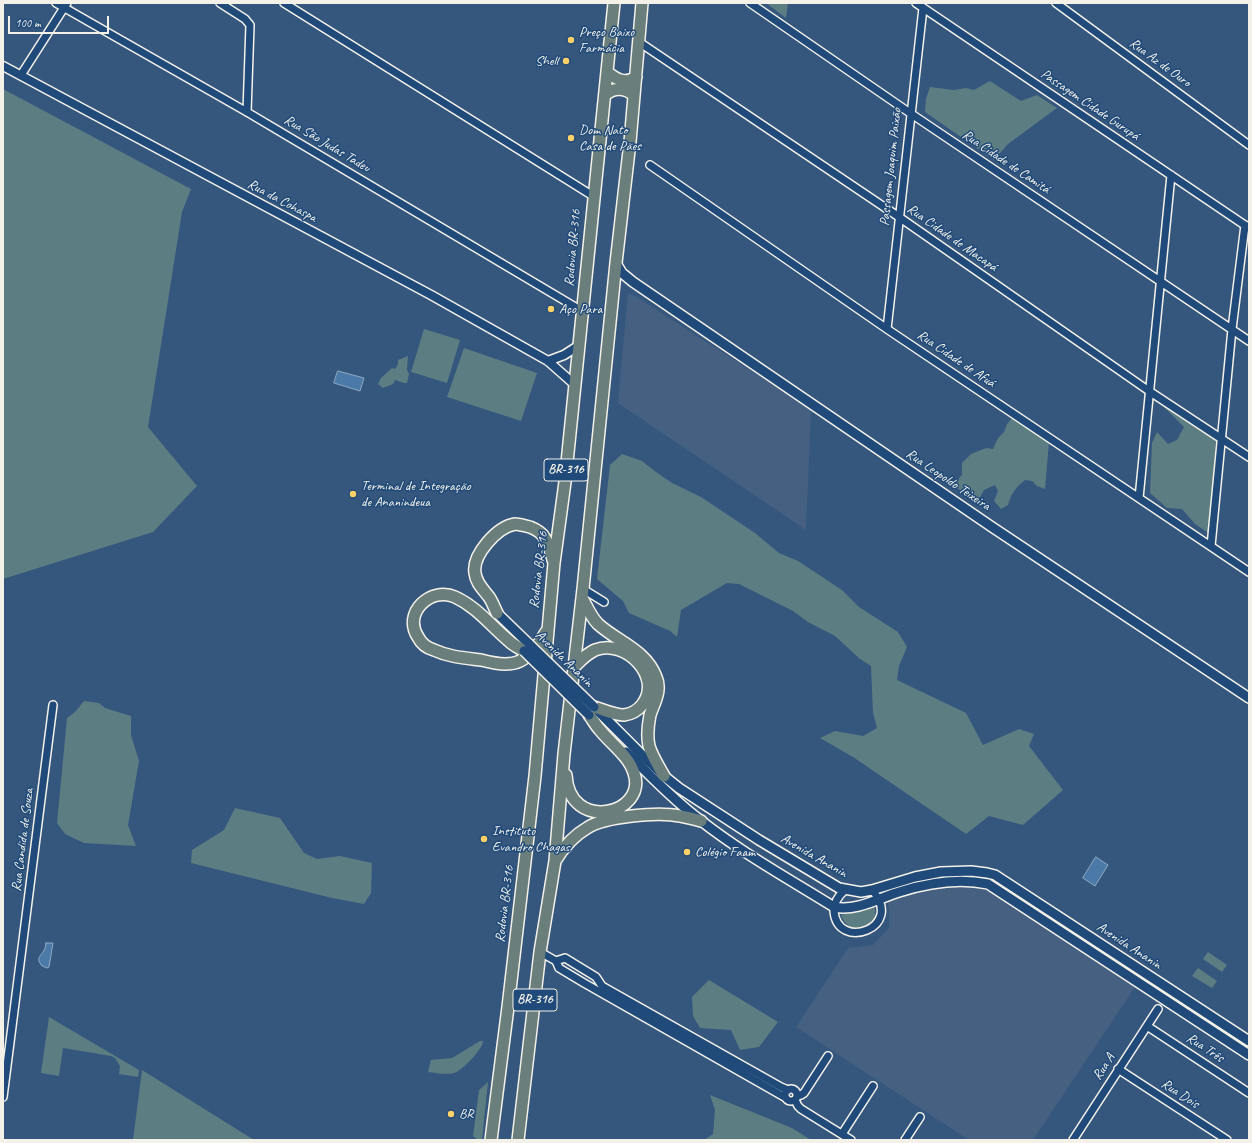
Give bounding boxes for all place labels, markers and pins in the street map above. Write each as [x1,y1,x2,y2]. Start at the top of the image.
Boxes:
place label: Preço Baixo Farmácia [579,24,634,56]
marker: Preço Baixo Farmácia [566,35,576,45]
place label: Shell [535,53,558,69]
marker: Shell [561,56,571,66]
place label: Dom Nato Casa de Pães [579,122,641,154]
marker: Dom Nato Casa de Pães [566,133,576,143]
place label: Aço Para [559,301,602,317]
marker: Aço Para [546,304,556,314]
place label: Terminal de Integração de Ananindeua [361,478,471,510]
marker: Terminal de Integração de Ananindeua [348,489,358,499]
place label: Instituto Evandro Chagas [492,823,570,856]
marker: Instituto Evandro Chagas [479,834,489,844]
place label: Colégio Faam [695,844,755,860]
marker: Colégio Faam [682,847,692,857]
place label: BR [459,1106,473,1122]
marker: BR [446,1109,456,1119]

